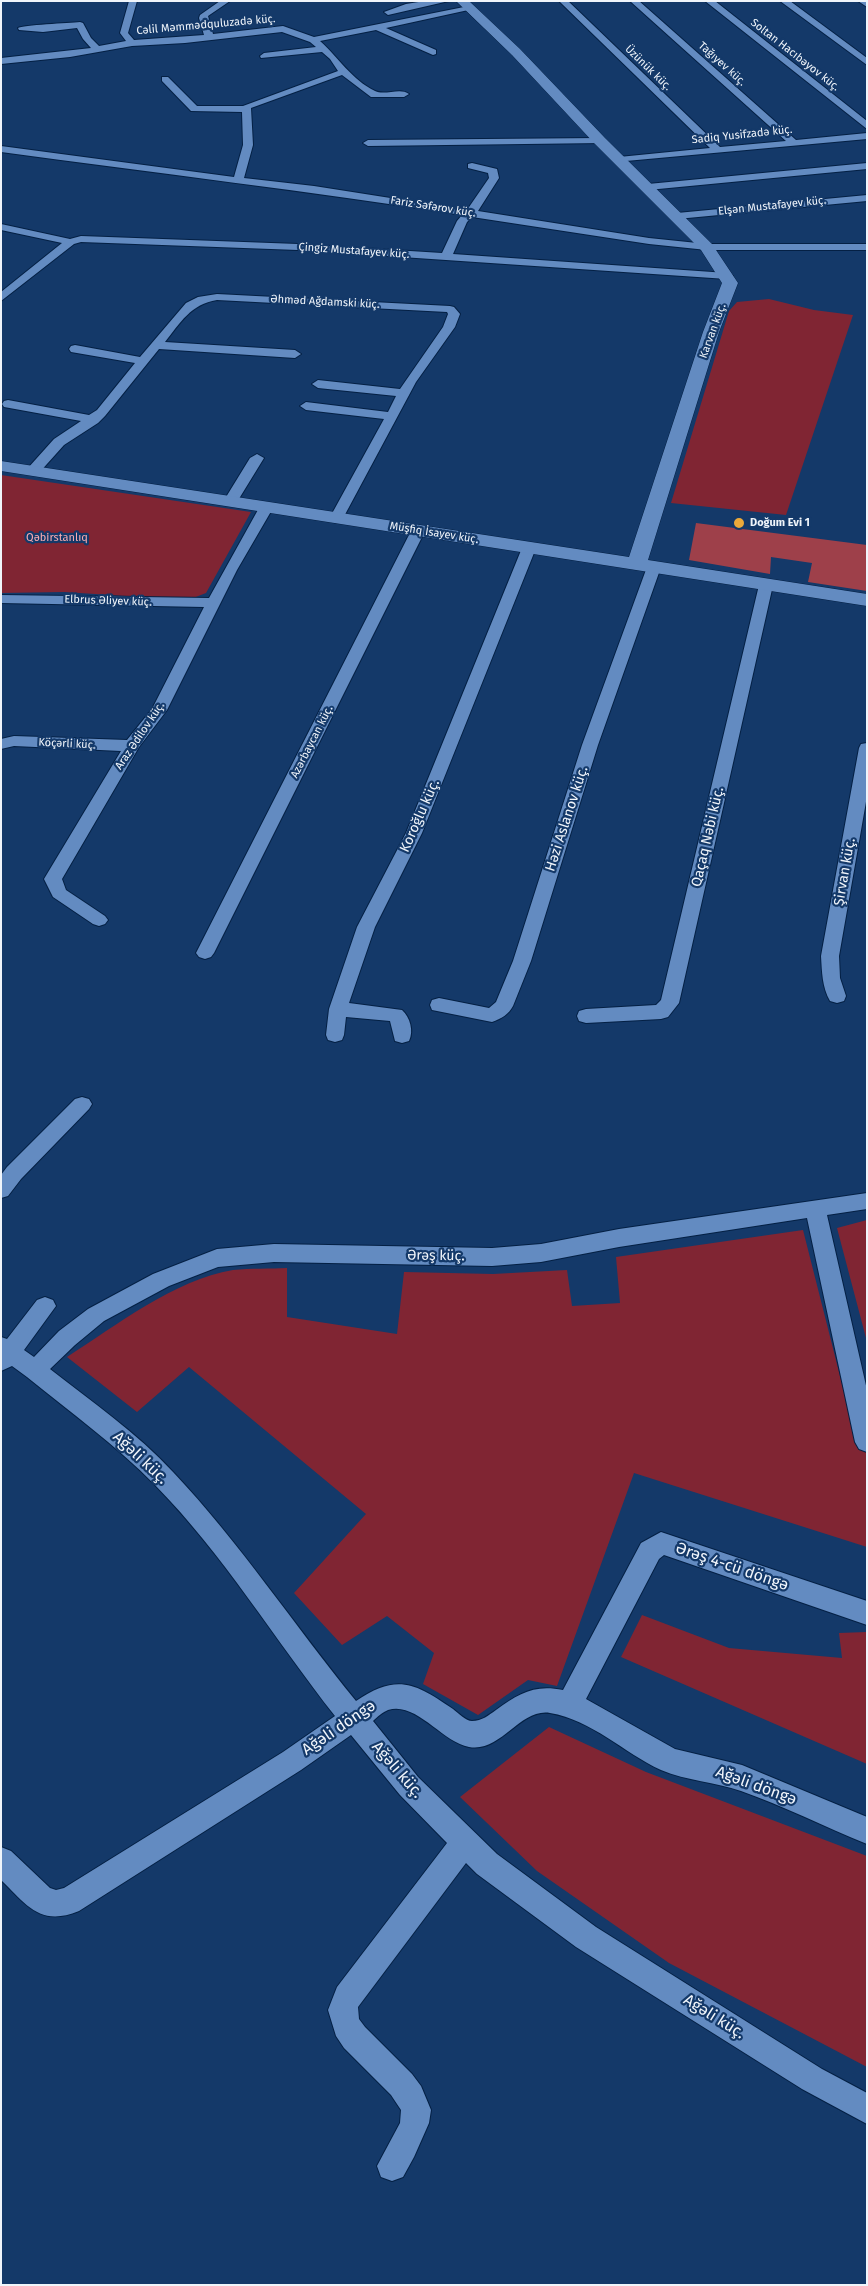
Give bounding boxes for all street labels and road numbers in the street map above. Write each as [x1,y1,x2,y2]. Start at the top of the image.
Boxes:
street label: Cəlil Məmmədquluzadə küç. [136,12,276,38]
street label: Soltan Hacıbəyov küç. [748,16,842,94]
street label: Tağıyev küç. [695,39,749,89]
street label: Üzünük küç. [622,43,674,93]
street label: Sadiq Yusifzadə küç. [691,123,793,147]
street label: Fariz Səfərov küç. [389,194,477,220]
street label: Elşən Mustafayev küç. [717,194,827,218]
street label: Çingiz Mustafayev küç. [298,241,410,261]
street label: Əhməd Ağdamski küç. [270,293,380,311]
street label: Karvan küç. [697,302,729,360]
street label: Müşfiq İsayev küç. [389,519,479,547]
street label: Elbrus Əliyev küç. [64,593,152,609]
street label: Araz Ədilov küç. [113,700,167,772]
street label: Azərbaycan küç. [288,704,336,780]
street label: Köçərli küç. [38,736,96,752]
street label: Həzi Aslanov küç. [542,764,592,874]
street label: Koroğlu küç. [396,777,444,855]
street label: Qaçaq Nəbi küç. [688,785,728,889]
street label: Şirvan küç. [831,837,859,907]
street label: Ərəş küç. [407,1247,465,1265]
street label: Ağəli küç. [108,1428,172,1488]
street label: Ərəş 4-cü döngə [673,1539,791,1595]
street label: Ağəli döngə [299,1696,379,1760]
street label: Ağəli küç. [367,1738,427,1802]
street label: Ağəli döngə [713,1762,799,1810]
street label: Ağəli küç. [680,1991,748,2043]

